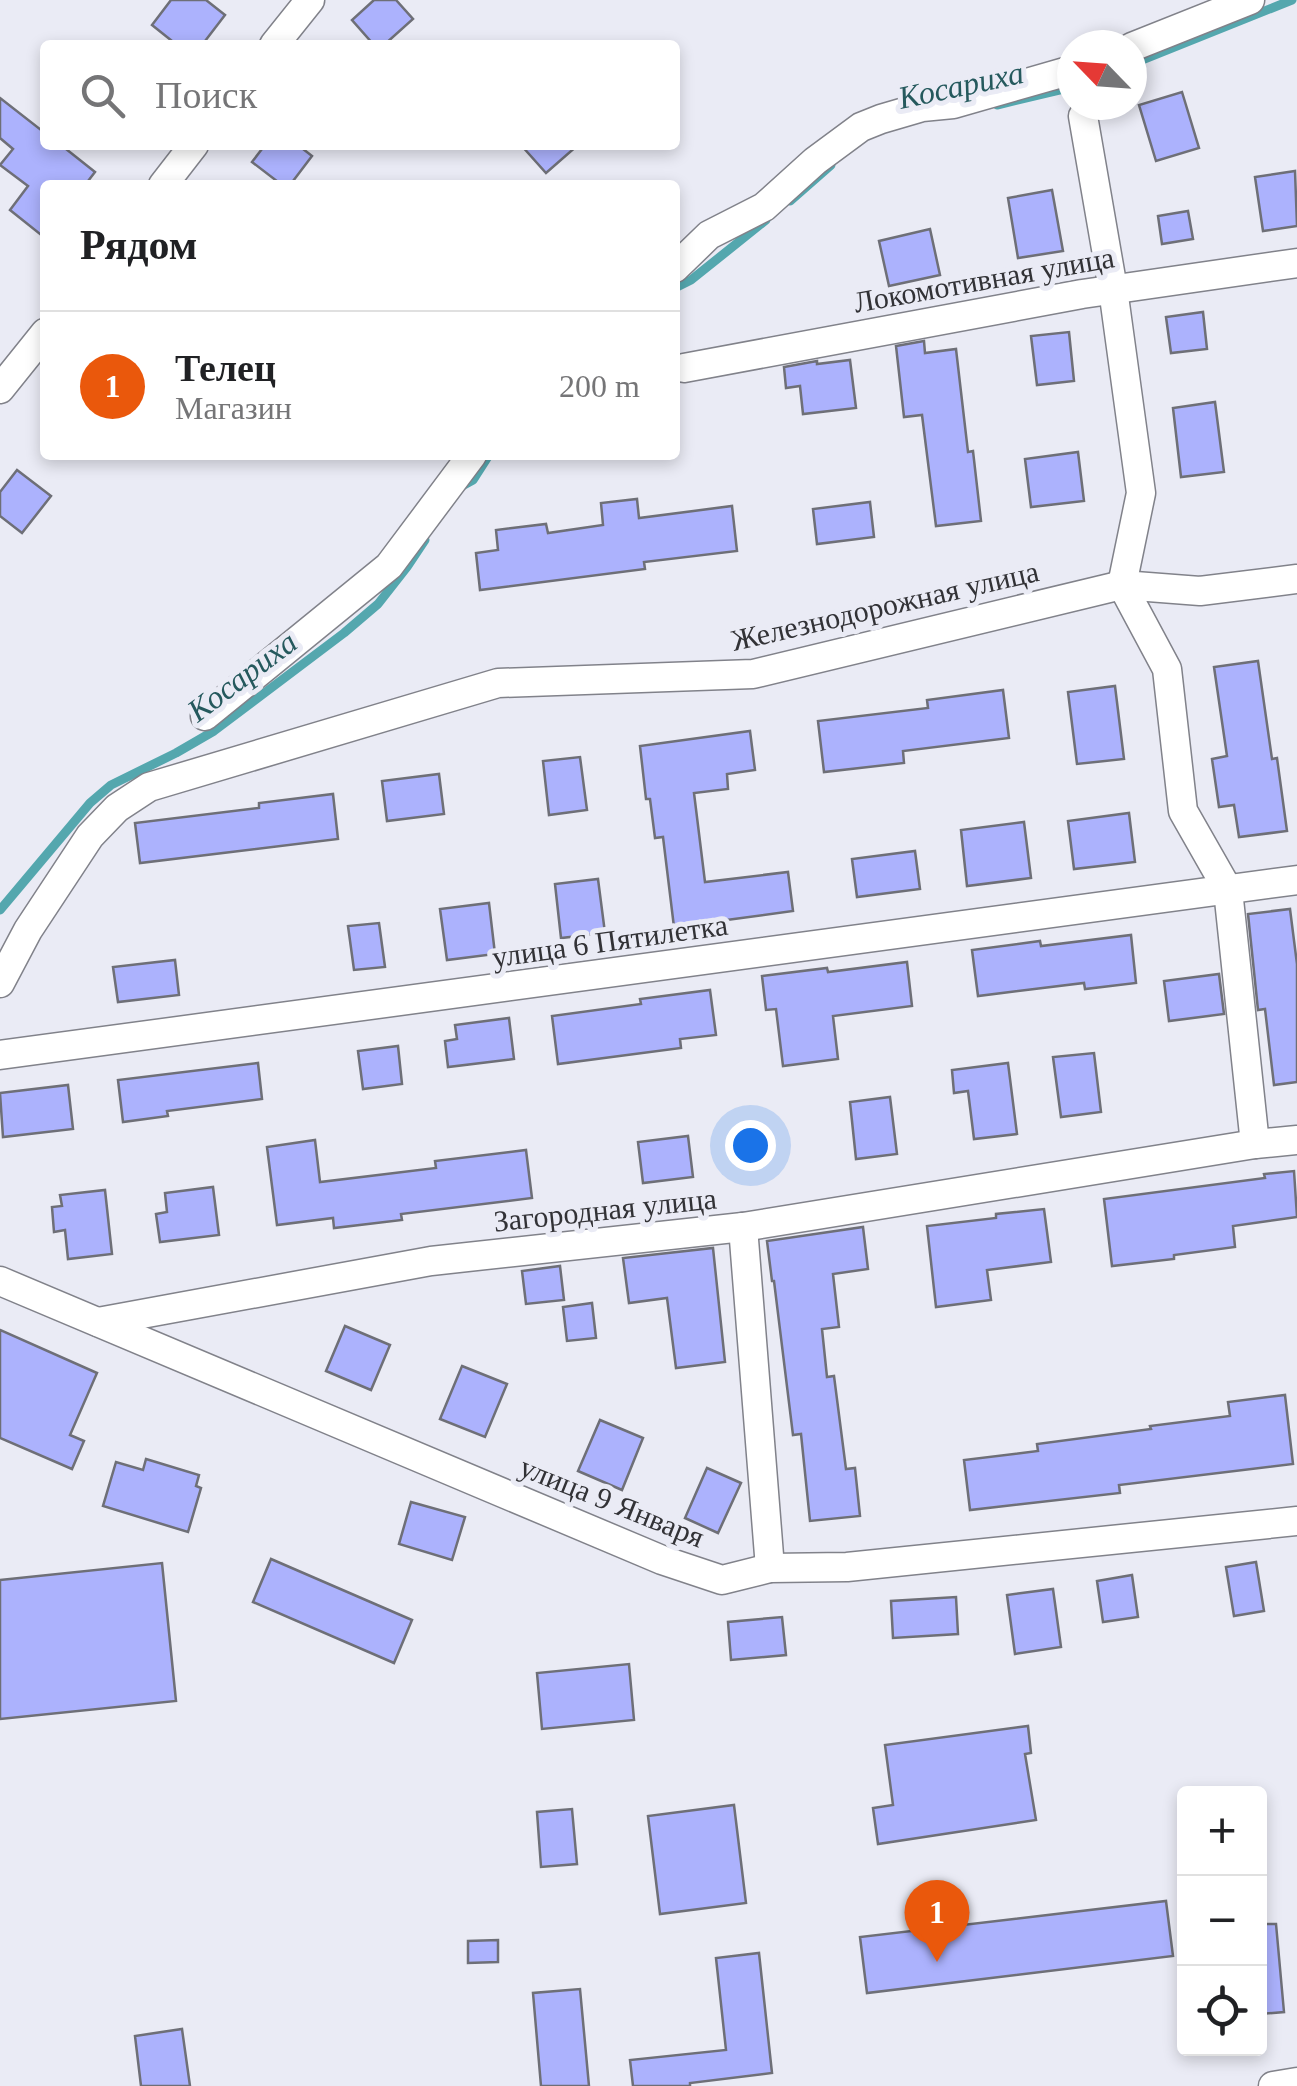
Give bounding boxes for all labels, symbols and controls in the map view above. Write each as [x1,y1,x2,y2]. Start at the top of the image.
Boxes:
north arrow [1057,30,1147,120]
search box [40,40,680,150]
water label: Косариха [894,54,1027,116]
icon: search [75,68,130,123]
text: Поиск [155,74,257,116]
text: Рядом [80,222,197,268]
street label: Локомотивная улица [851,240,1117,319]
text: Телец [175,347,276,389]
text: 1 [105,368,121,404]
text: 200 m [559,368,640,404]
text: Магазин [175,390,292,426]
street label: Железнодорожная улица [728,554,1042,657]
water label: Косариха [180,623,304,729]
street label: улица 6 Пятилетка [490,908,730,973]
your location [725,1120,776,1171]
street label: Загородная улица [492,1181,718,1238]
street label: улица 9 Января [515,1450,709,1554]
map controls [1177,1786,1267,2056]
button: + [1177,1786,1267,1876]
button: − [1177,1876,1267,1966]
pin: 1 [904,1880,970,1962]
button: locate [1177,1966,1267,2056]

